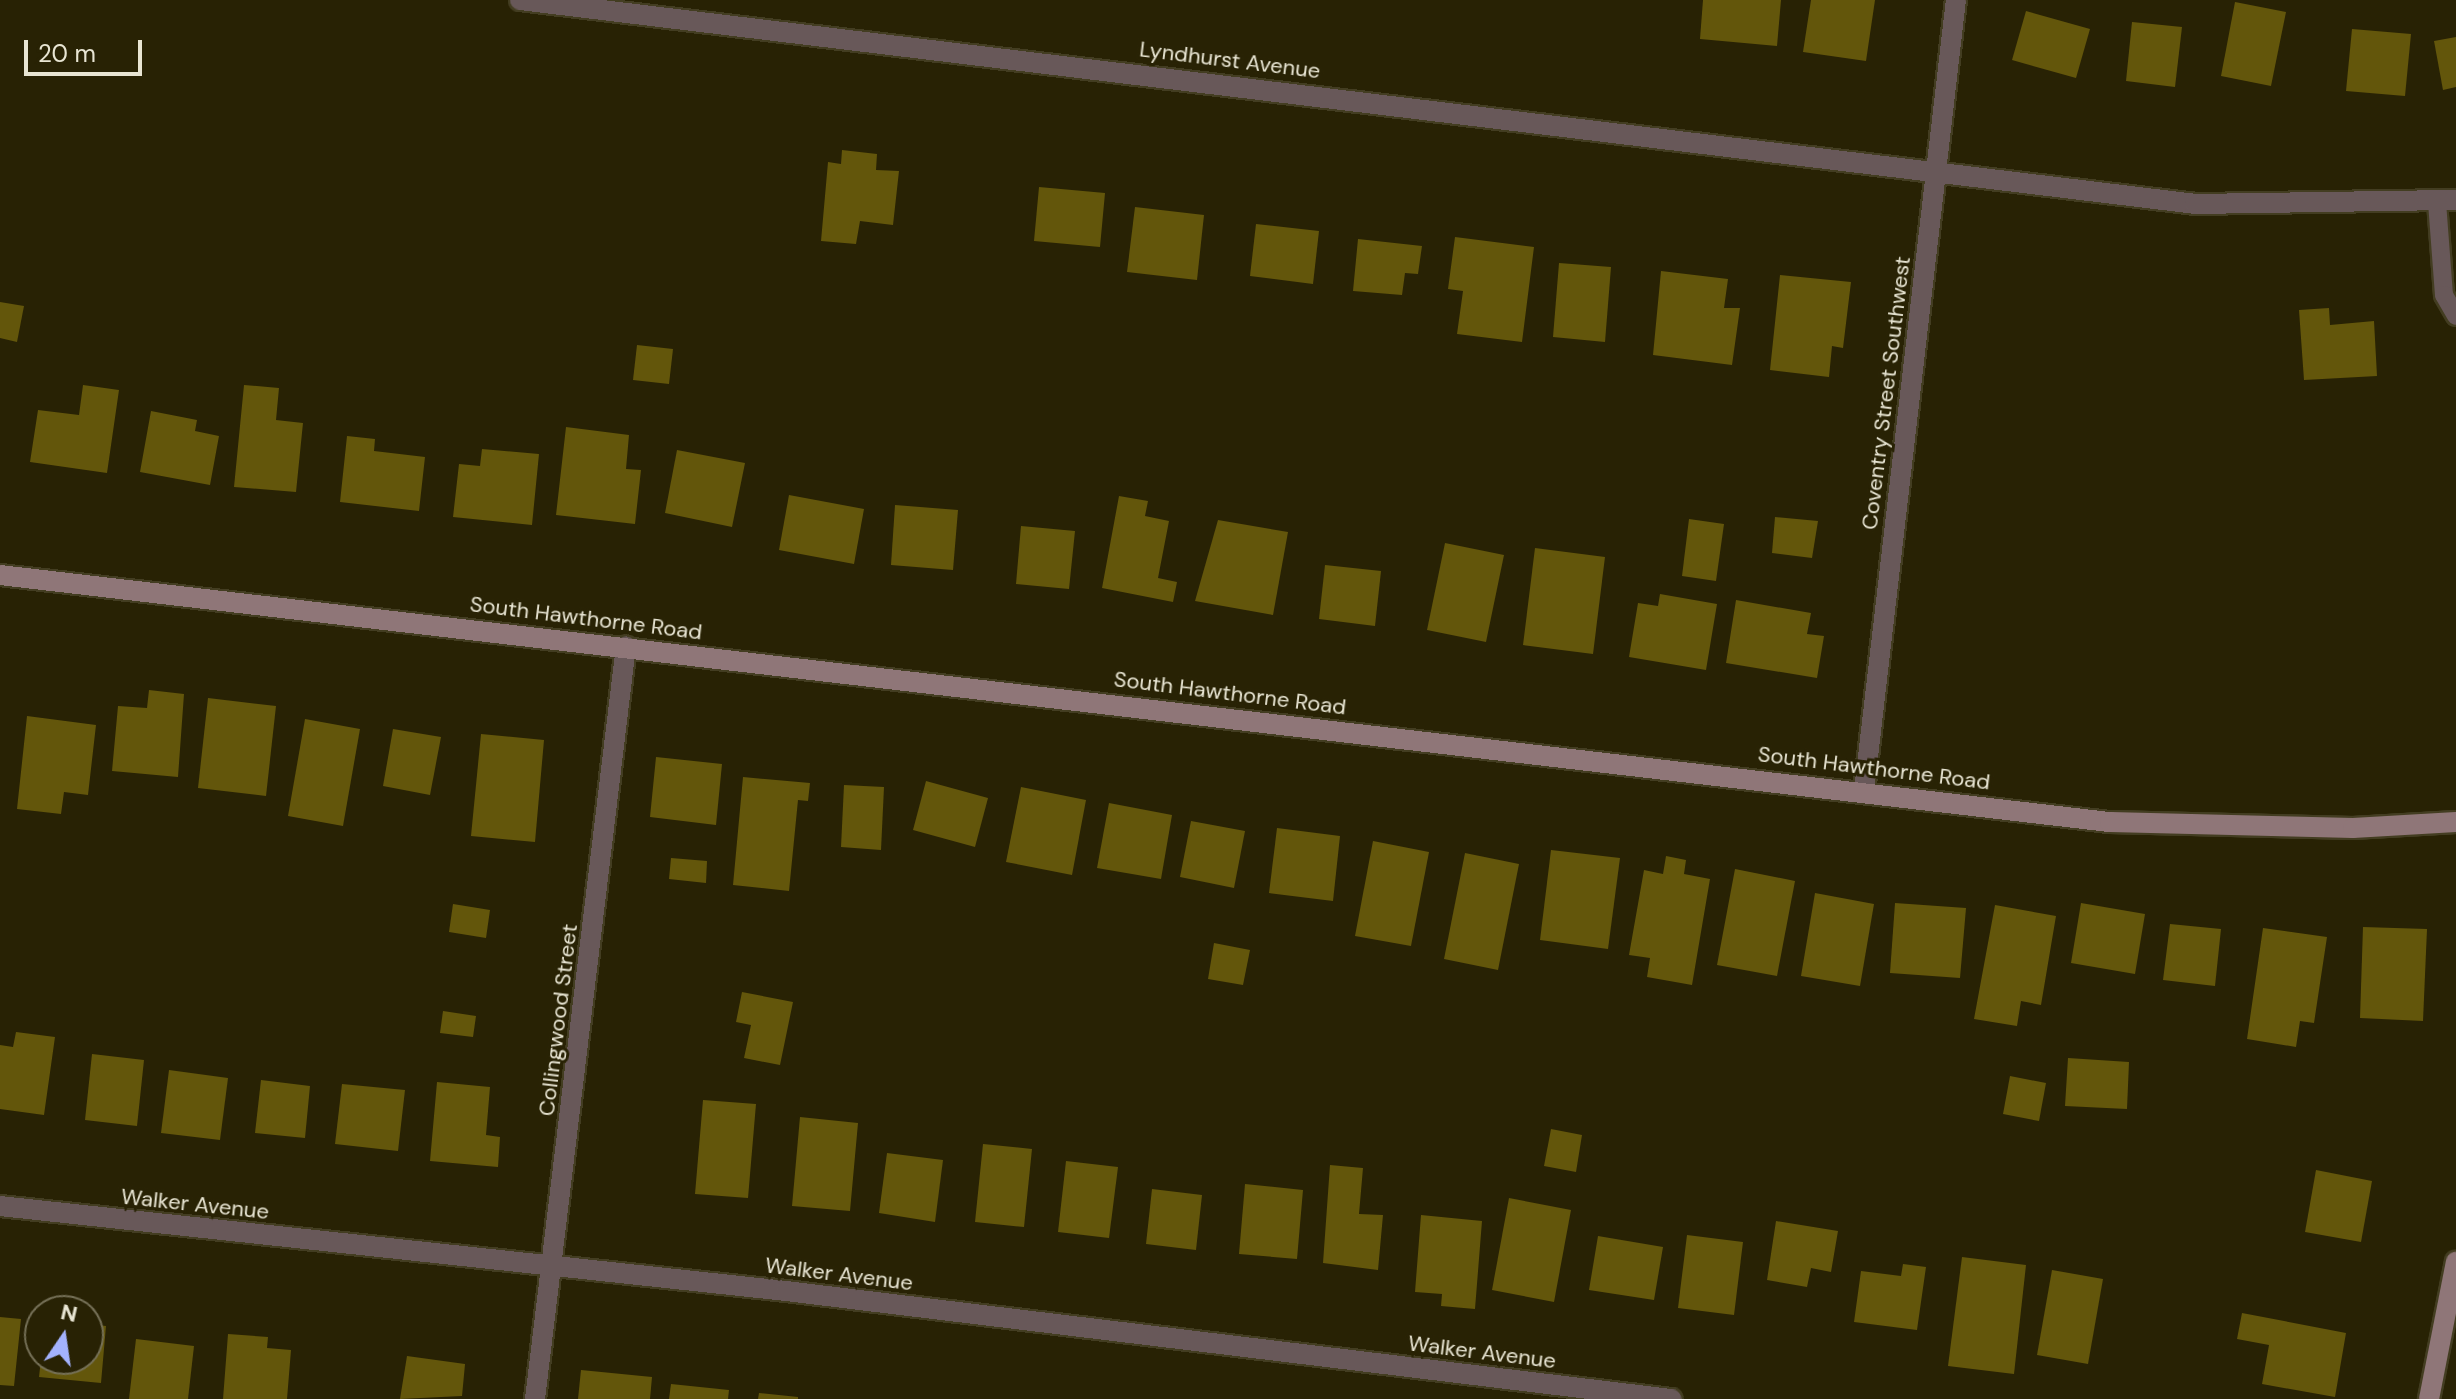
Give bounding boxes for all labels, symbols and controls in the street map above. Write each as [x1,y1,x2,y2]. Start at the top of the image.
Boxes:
scale bar [28,24,146,74]
street label: Lyndhurst Avenue [1138,36,1322,84]
text: 20 m [38,38,96,69]
street label: Coventry Street Southwest [1856,255,1916,531]
street label: South Hawthorne Road [468,591,704,645]
street label: South Hawthorne Road [1112,666,1348,720]
street label: South Hawthorne Road [1756,741,1992,795]
street label: Collingwood Street [533,922,583,1118]
street label: Walker Avenue [120,1183,270,1225]
street label: Walker Avenue [764,1252,914,1296]
north arrow [24,1295,104,1375]
text: N [58,1297,80,1329]
street label: Walker Avenue [1407,1330,1557,1374]

